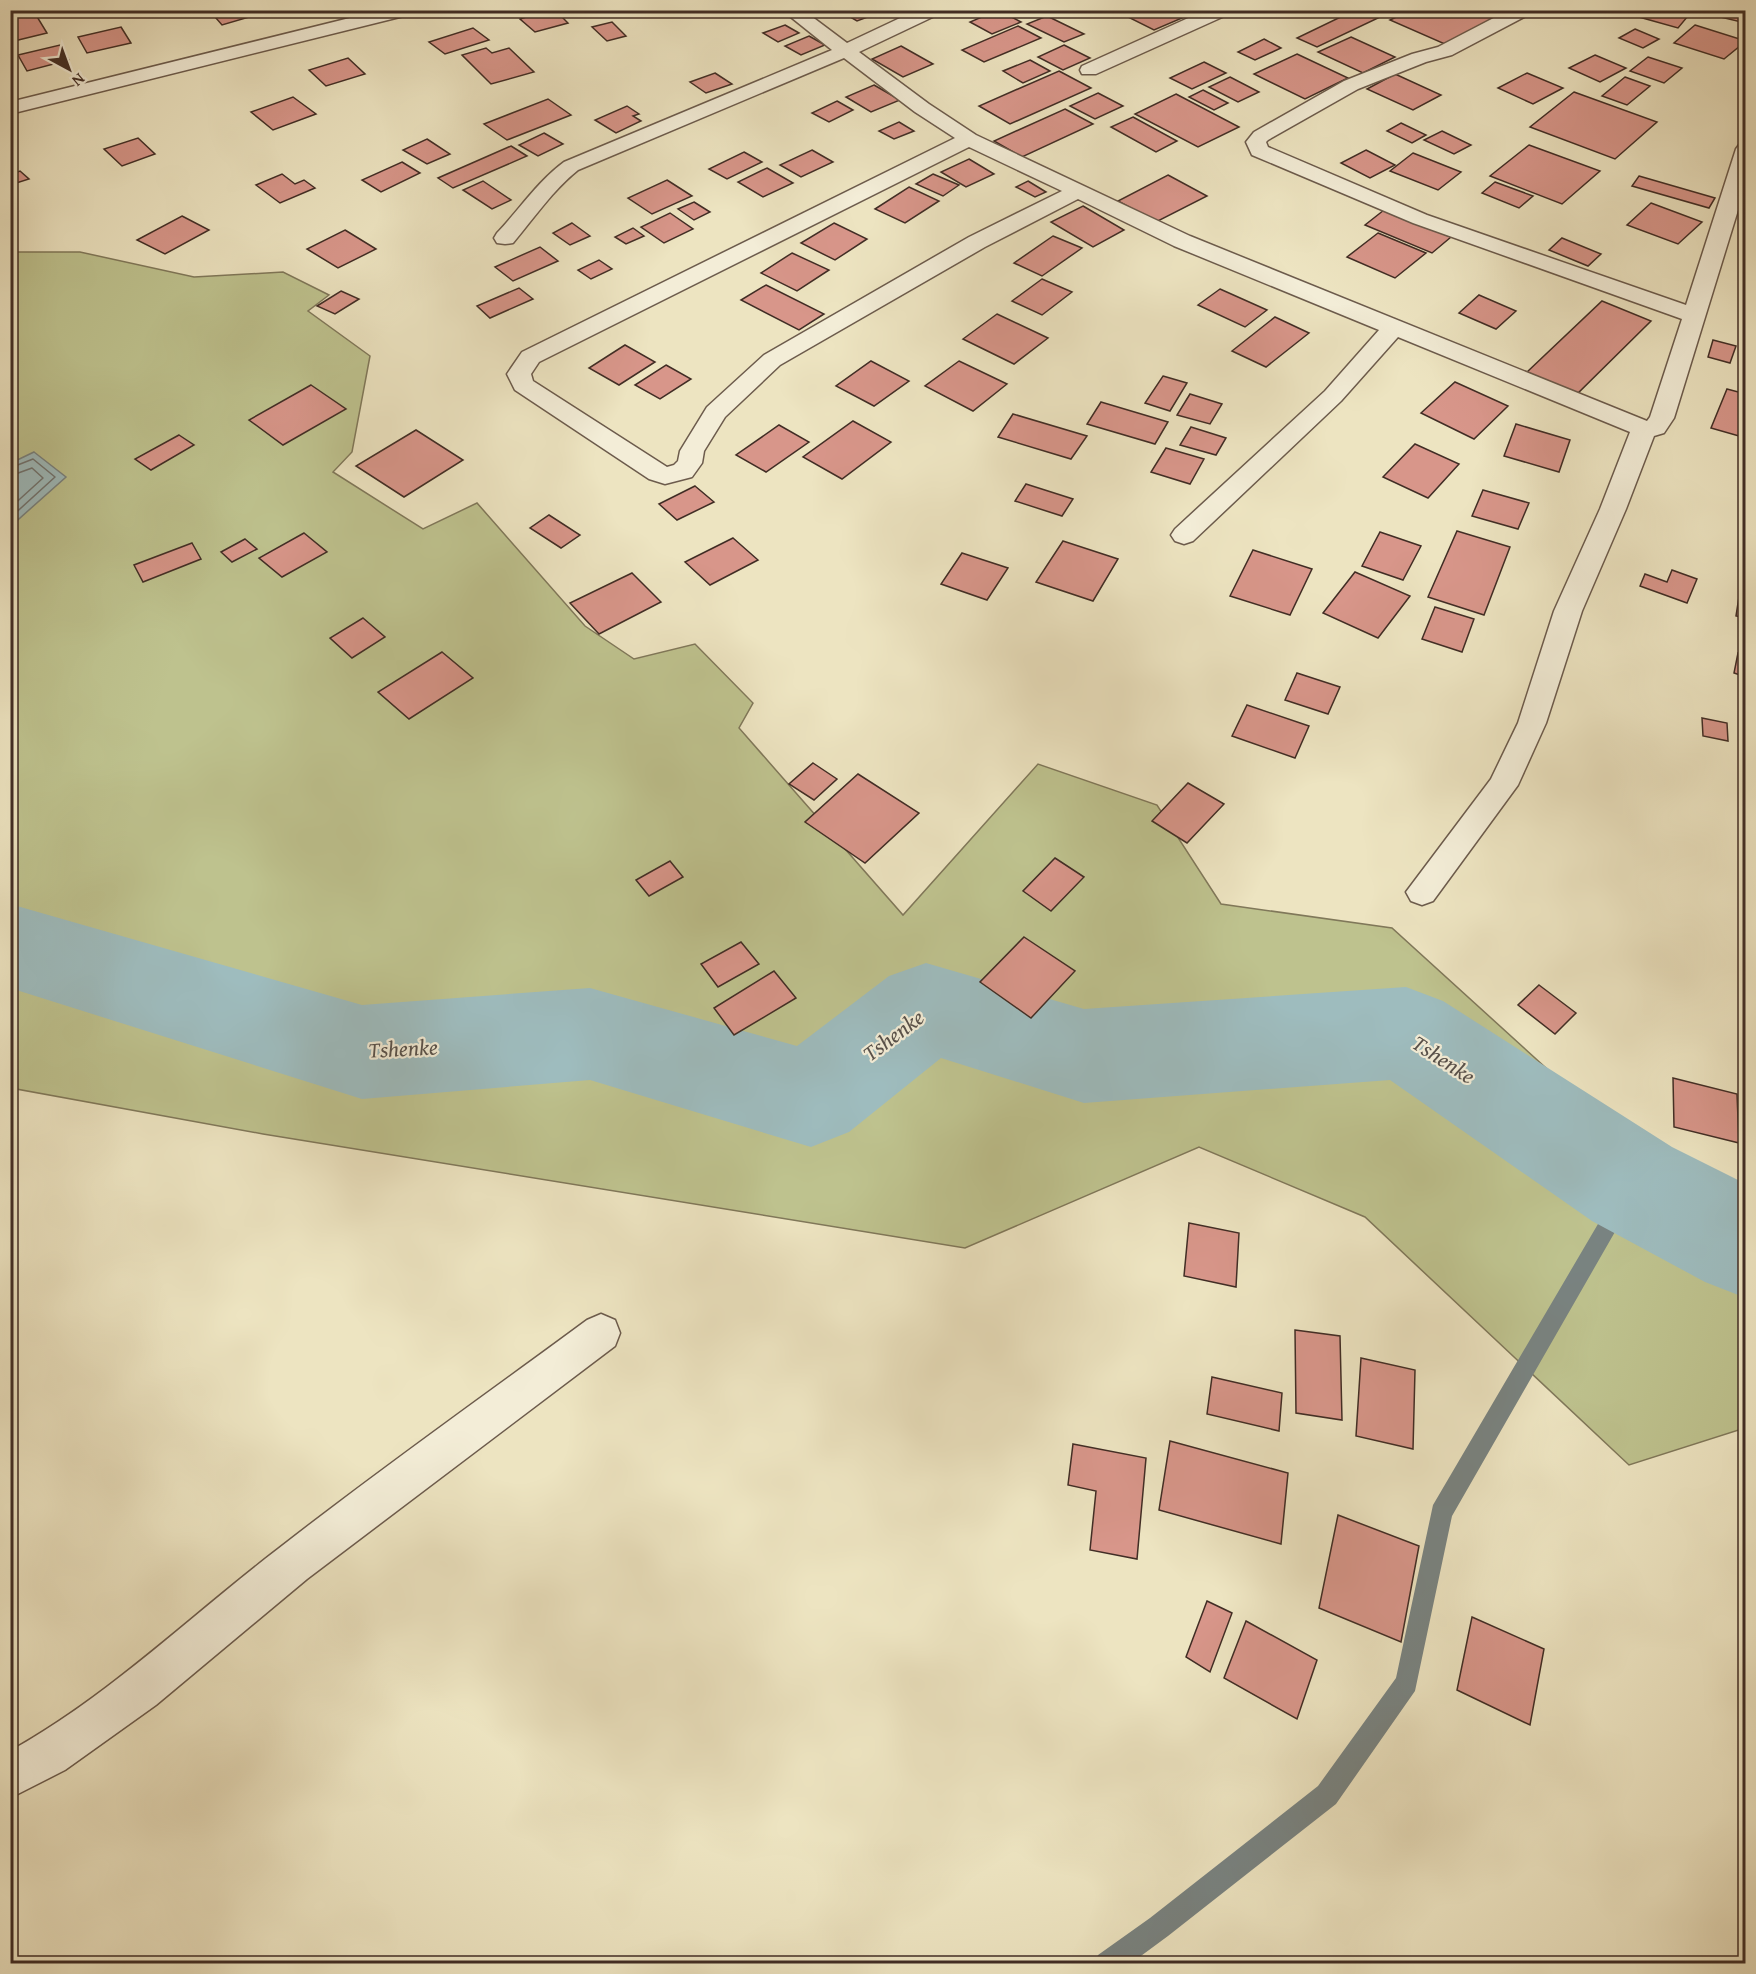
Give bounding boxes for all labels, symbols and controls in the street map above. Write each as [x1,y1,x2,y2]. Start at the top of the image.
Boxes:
north arrow [39,39,99,99]
text: N [67,68,91,93]
water label: Tshenke [856,1001,930,1069]
water label: Tshenke [1406,1027,1482,1091]
water label: Tshenke [368,1030,439,1066]

